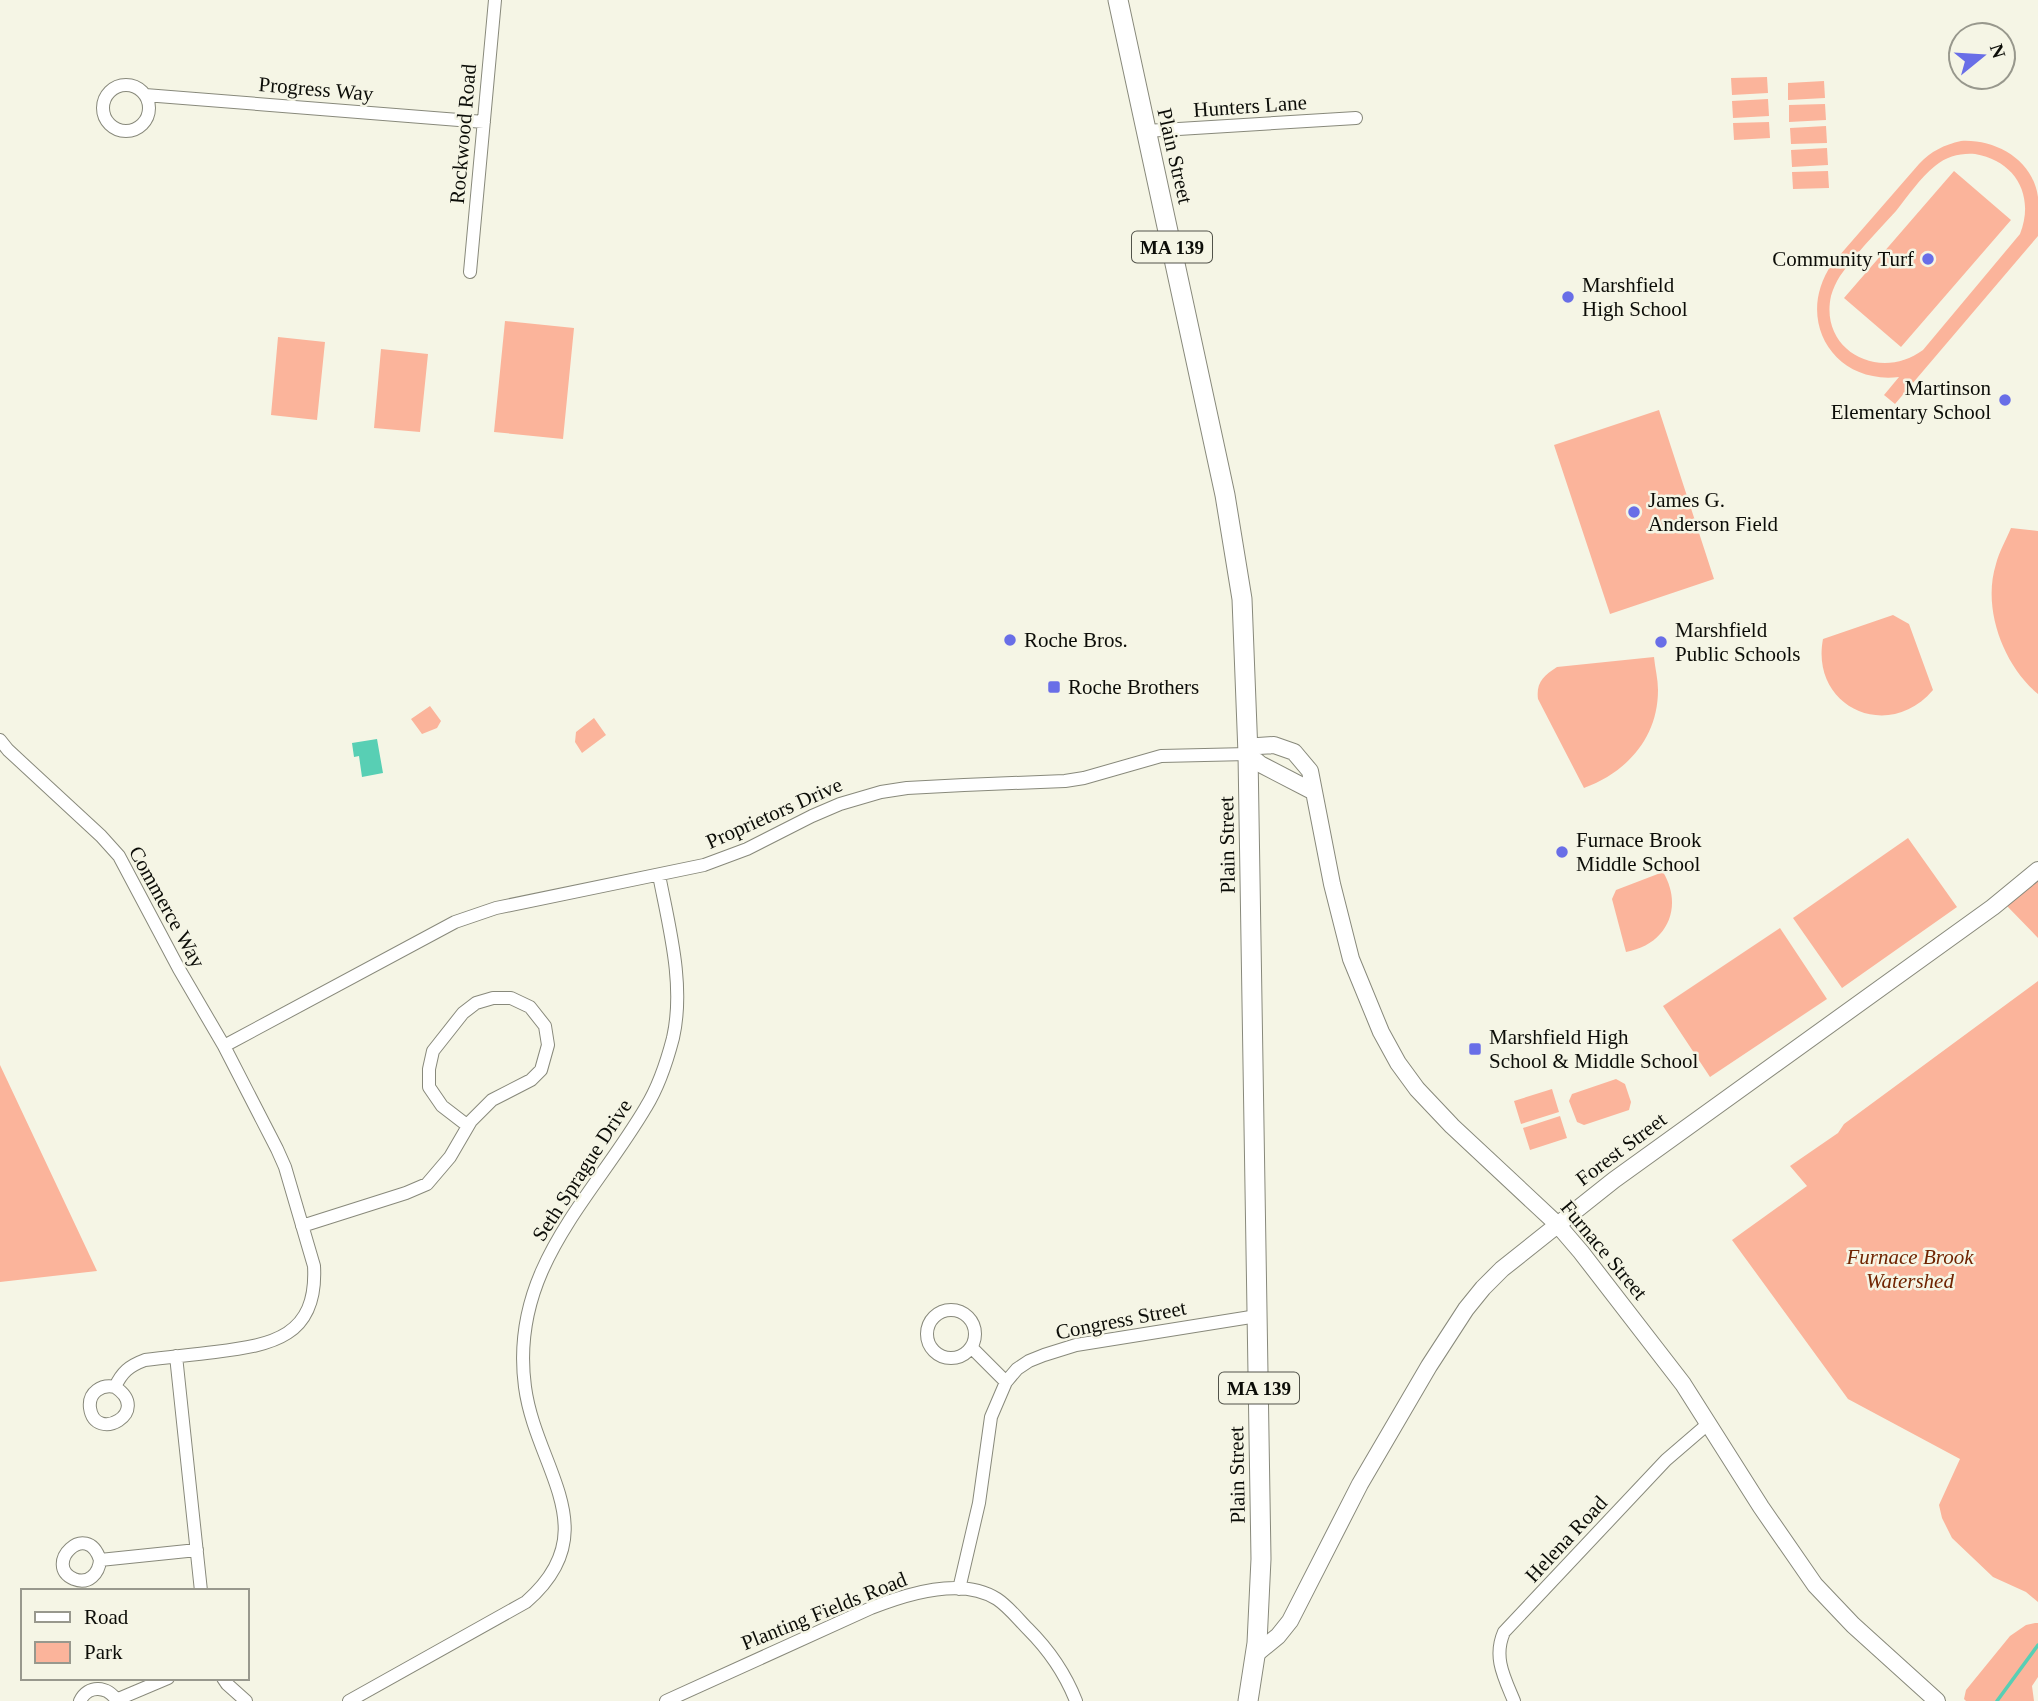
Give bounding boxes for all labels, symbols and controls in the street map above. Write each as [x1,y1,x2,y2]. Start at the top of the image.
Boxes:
north arrow [1947,21,2017,91]
text: N [1986,41,2010,61]
street label: Rockwood Road [445,62,481,205]
street label: Progress Way [258,72,375,106]
street label: Hunters Lane [1192,90,1308,122]
street label: Plain Street [1152,106,1198,206]
road number: MA 139 [1132,232,1212,262]
place label: Community Turf [1772,247,1914,271]
marker: Community Turf [1920,251,1936,267]
place label: Marshfield High School [1582,273,1688,321]
marker: Marshfield High School [1560,289,1576,305]
place label: Martinson Elementary School [1831,376,1991,424]
marker: Martinson Elementary School [1997,392,2013,408]
place label: James G. Anderson Field [1648,488,1779,536]
marker: James G. Anderson Field [1626,504,1642,520]
place label: Marshfield Public Schools [1675,618,1800,666]
place label: Roche Bros. [1024,628,1128,652]
marker: Roche Bros. [1002,632,1018,648]
marker: Marshfield Public Schools [1653,634,1669,650]
place label: Roche Brothers [1068,675,1199,699]
marker: Roche Brothers [1046,679,1062,695]
street label: Proprietors Drive [702,772,846,854]
street label: Plain Street [1214,796,1240,894]
place label: Furnace Brook Middle School [1576,828,1702,876]
street label: Commerce Way [124,842,210,972]
marker: Furnace Brook Middle School [1554,844,1570,860]
place label: Marshfield High School & Middle School [1489,1025,1699,1073]
marker: Marshfield High School & Middle School [1467,1041,1483,1057]
street label: Seth Sprague Drive [527,1094,637,1246]
street label: Forest Street [1571,1107,1671,1191]
street label: Furnace Street [1556,1196,1652,1305]
park label: Furnace Brook Watershed [1846,1245,1974,1293]
street label: Congress Street [1054,1296,1188,1344]
road number: MA 139 [1219,1372,1299,1404]
street label: Plain Street [1224,1426,1250,1524]
street label: Helena Road [1520,1491,1612,1587]
street label: Planting Fields Road [738,1567,911,1655]
legend [21,1589,248,1680]
text: Road [84,1605,129,1629]
text: Park [84,1640,123,1664]

